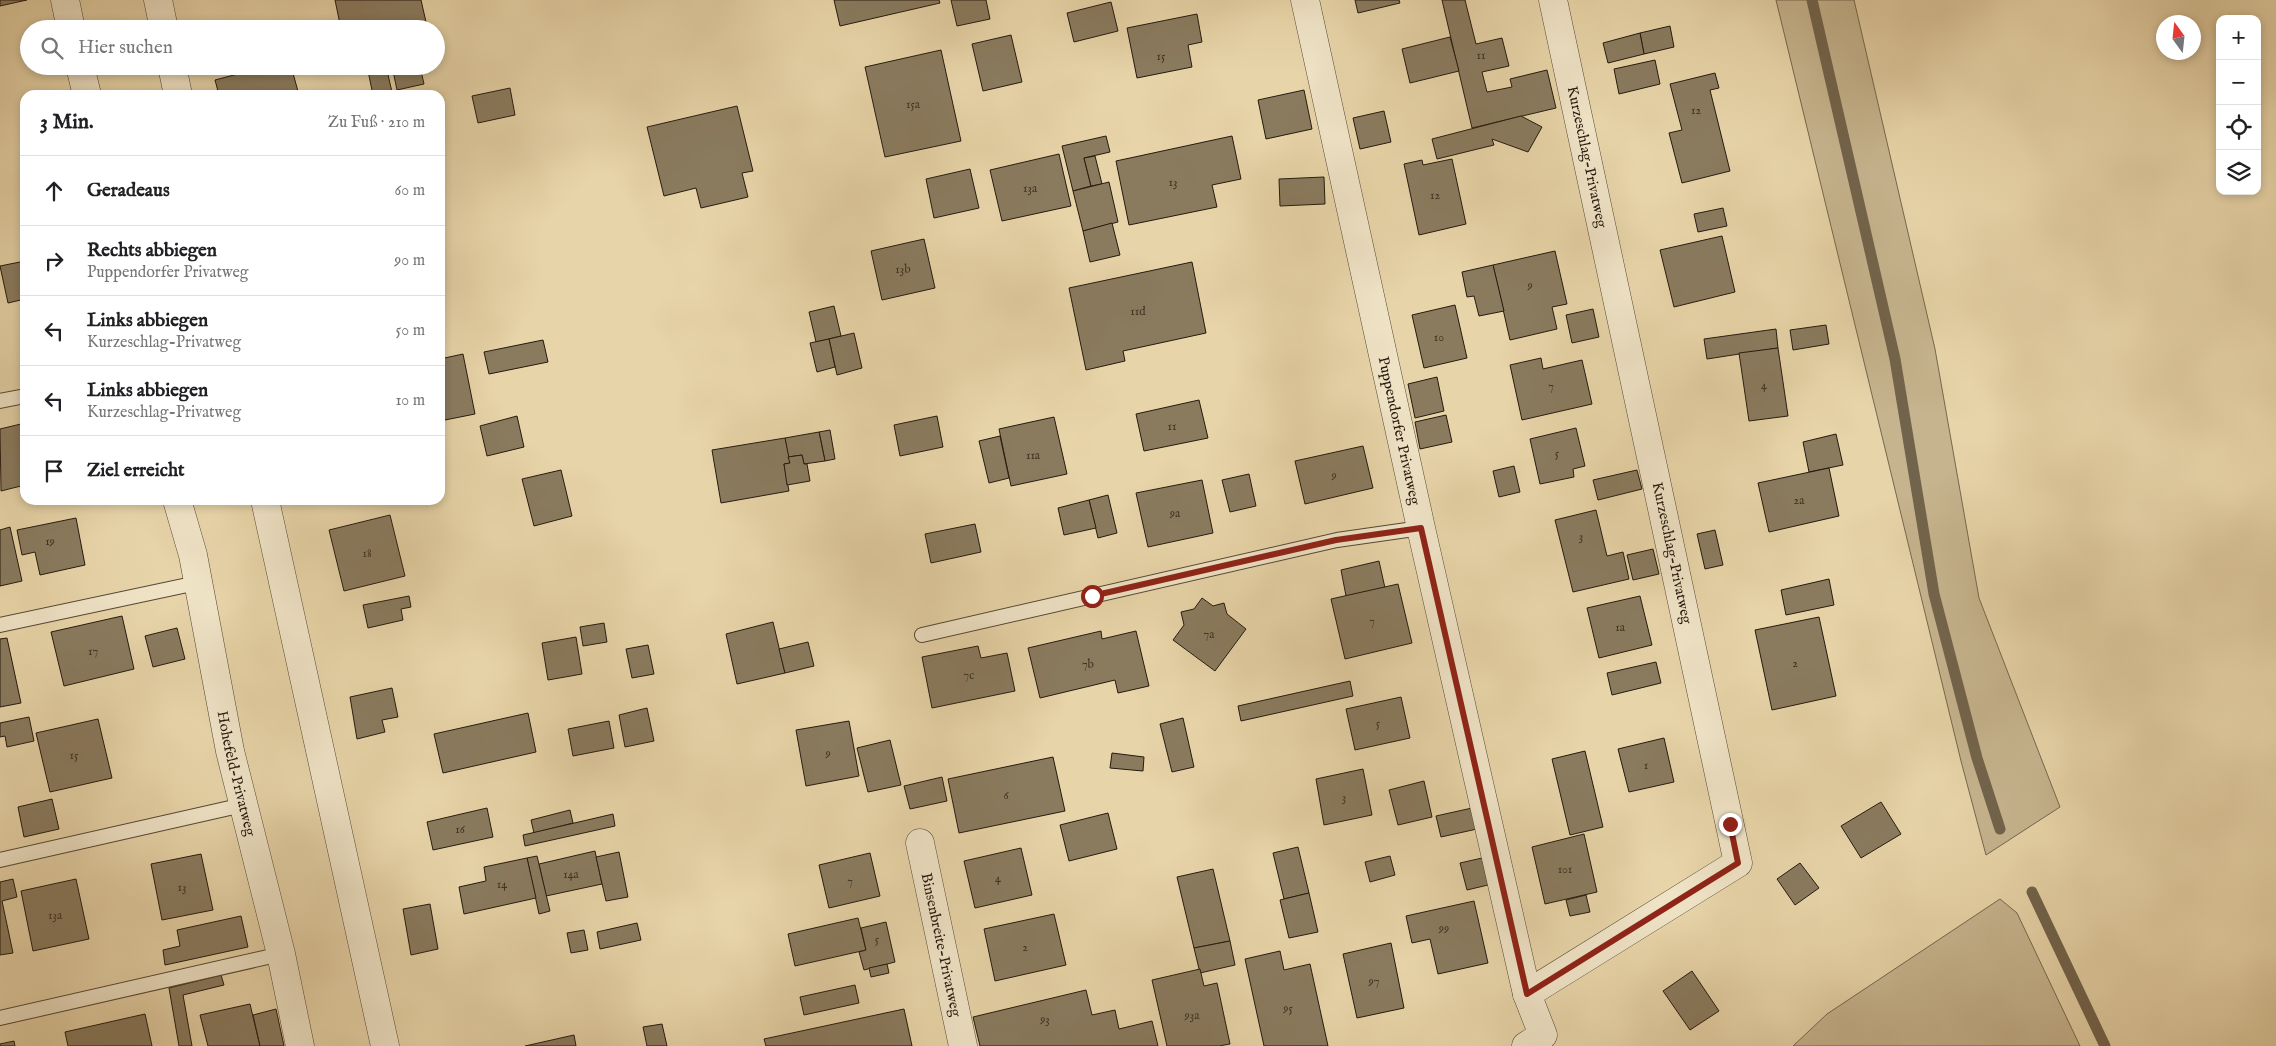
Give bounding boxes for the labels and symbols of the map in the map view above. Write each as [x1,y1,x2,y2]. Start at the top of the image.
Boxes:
north arrow [2156,15,2201,60]
house number: 11 [1477,48,1485,63]
house number: 15 [1157,49,1166,64]
street label: Kurzeschlag-Privatweg [1563,84,1611,230]
house number: 15a [906,97,921,112]
house number: 12 [1691,103,1701,118]
house number: 13 [1169,175,1177,190]
house number: 13a [1023,181,1038,196]
house number: 12 [1430,188,1440,203]
house number: 13b [895,262,911,277]
house number: 9 [1526,278,1533,293]
house number: 11d [1130,304,1146,319]
house number: 10 [1434,330,1444,345]
street label: Puppendorfer Privatweg [1374,355,1425,508]
house number: 4 [1761,378,1767,393]
house number: 7 [1548,379,1554,394]
house number: 11 [1168,419,1176,434]
house number: 5 [1555,446,1560,461]
house number: 11a [1026,448,1041,463]
house number: 9 [1330,468,1337,483]
street label: Kurzeschlag-Privatweg [1648,480,1696,626]
house number: 2a [1794,493,1805,508]
house number: 9a [1169,506,1181,521]
house number: 3 [1579,529,1583,544]
house number: 19 [45,534,55,549]
house number: 18 [362,546,372,561]
route start [1081,585,1104,608]
house number: 7 [1369,614,1375,629]
house number: 1a [1615,620,1626,635]
house number: 7a [1204,627,1215,642]
house number: 17 [88,644,98,659]
house number: 2 [1792,656,1798,671]
house number: 7b [1082,657,1094,672]
house number: 7c [964,668,974,683]
street label: Hohefeld-Privatweg [213,709,261,839]
house number: 5 [1376,716,1381,731]
house number: 9 [824,746,831,761]
house number: 15 [70,748,79,763]
house number: 1 [1644,758,1648,773]
house number: 6 [1003,788,1009,803]
house number: 3 [1342,790,1346,805]
route end [1719,813,1742,836]
house number: 16 [455,822,466,837]
house number: 101 [1558,862,1572,877]
house number: 14a [563,867,580,882]
street label: Binsenbreite-Privatweg [917,871,966,1019]
house number: 4 [995,871,1001,886]
house number: 7 [847,874,853,889]
house number: 14 [497,877,507,892]
house number: 13 [178,880,186,895]
house number: 13a [48,908,63,923]
house number: 99 [1438,921,1449,936]
house number: 5 [875,932,880,947]
house number: 2 [1022,940,1028,955]
house number: 97 [1368,974,1379,989]
house number: 95 [1282,1001,1293,1016]
house number: 93a [1184,1008,1200,1023]
house number: 93 [1039,1012,1050,1027]

